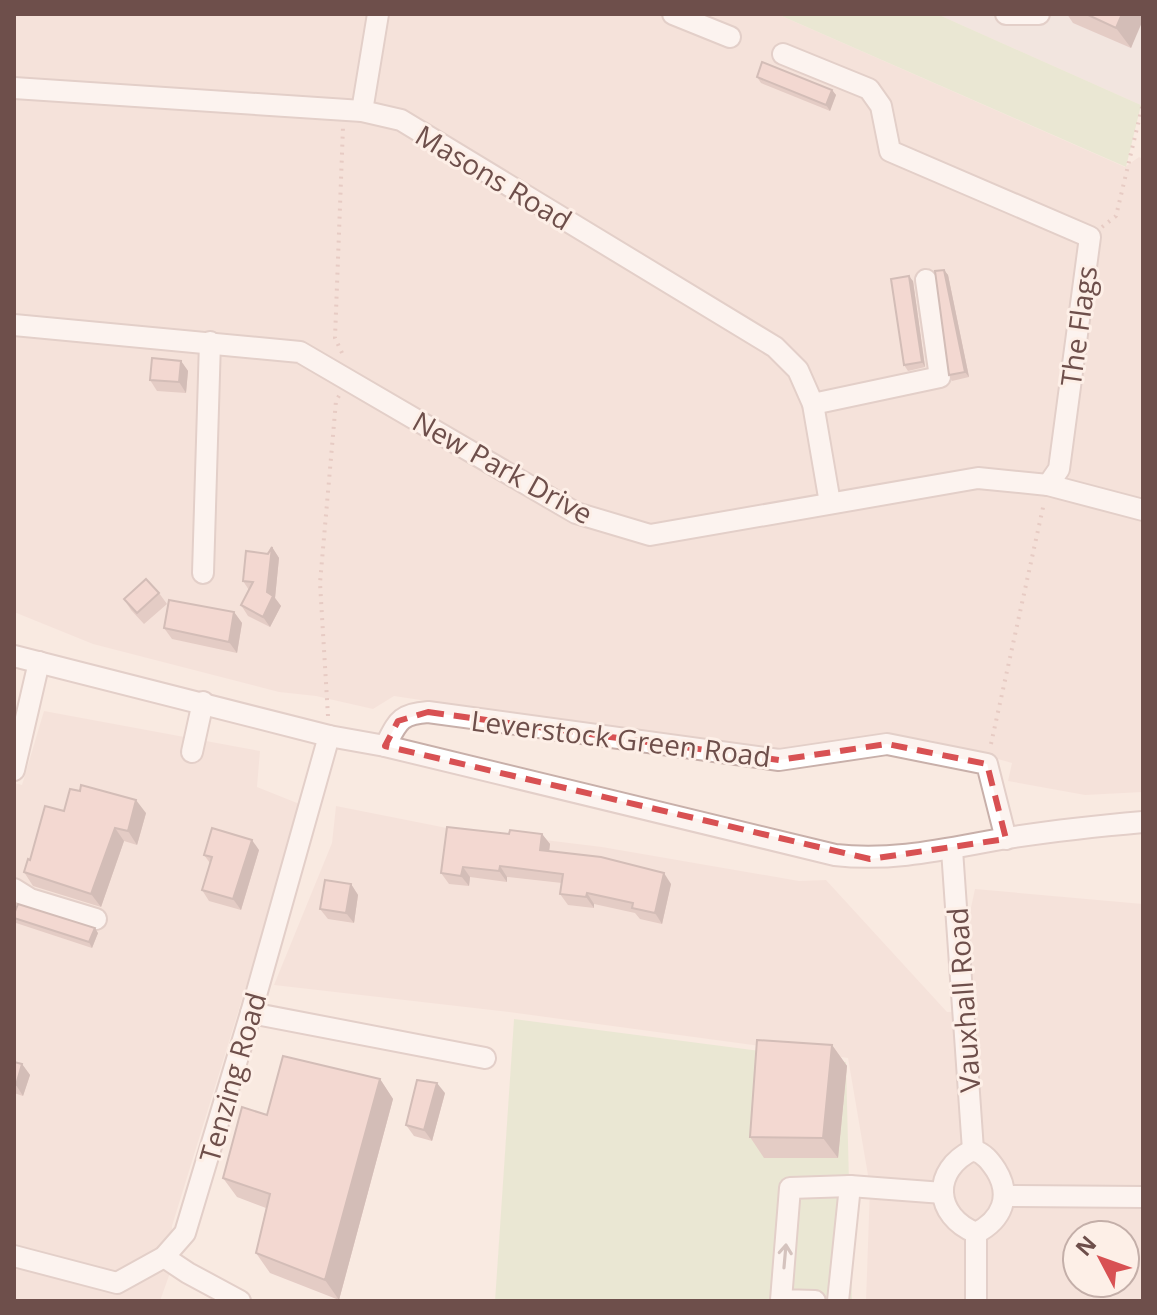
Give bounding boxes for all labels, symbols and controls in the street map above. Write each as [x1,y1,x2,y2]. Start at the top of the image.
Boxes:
street label: Masons Road [409,116,579,238]
street label: The Flags [1051,263,1105,389]
street label: New Park Drive [406,402,600,532]
street label: Leverstock Green Road [469,701,773,775]
street label: Vauxhall Road [938,906,988,1094]
street label: Tenzing Road [190,988,274,1166]
north arrow [1061,1219,1141,1299]
text: N [1068,1229,1102,1262]
one-way arrow [778,1243,793,1270]

